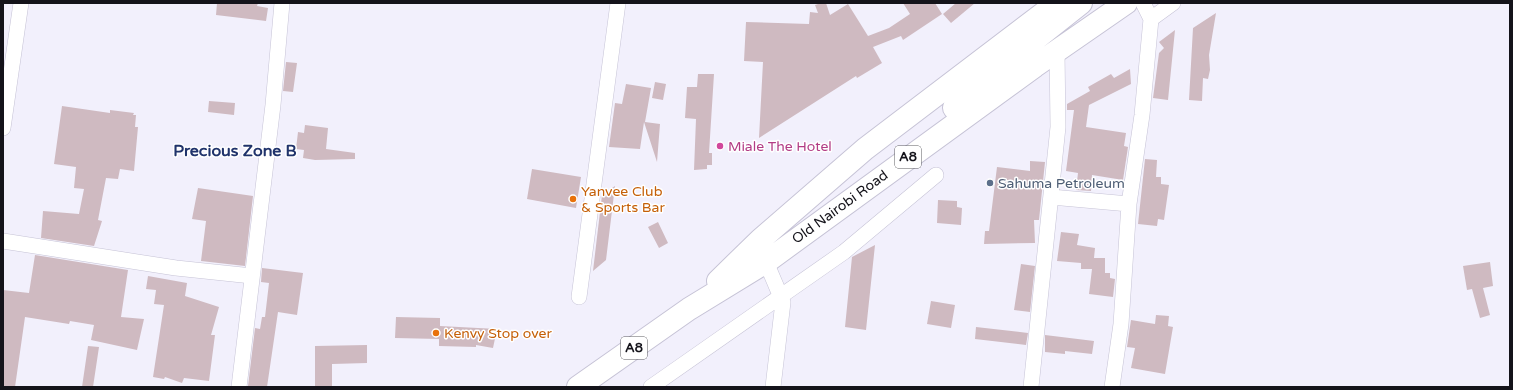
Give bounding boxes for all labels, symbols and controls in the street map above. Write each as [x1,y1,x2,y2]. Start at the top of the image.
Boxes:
place label: Miale The Hotel [728,138,832,155]
district label: Precious Zone B [173,141,297,161]
marker: Miale The Hotel [715,141,725,151]
road number: A8 [895,146,921,168]
street label: Old Nairobi Road [789,166,891,248]
place label: Sahuma Petroleum [998,175,1125,192]
marker: Sahuma Petroleum [985,178,995,188]
place label: Yanvee Club & Sports Bar [581,183,665,216]
marker: Yanvee Club & Sports Bar [568,194,578,204]
place label: Kenvy Stop over [444,325,552,342]
marker: Kenvy Stop over [431,328,441,338]
road number: A8 [621,337,647,359]

